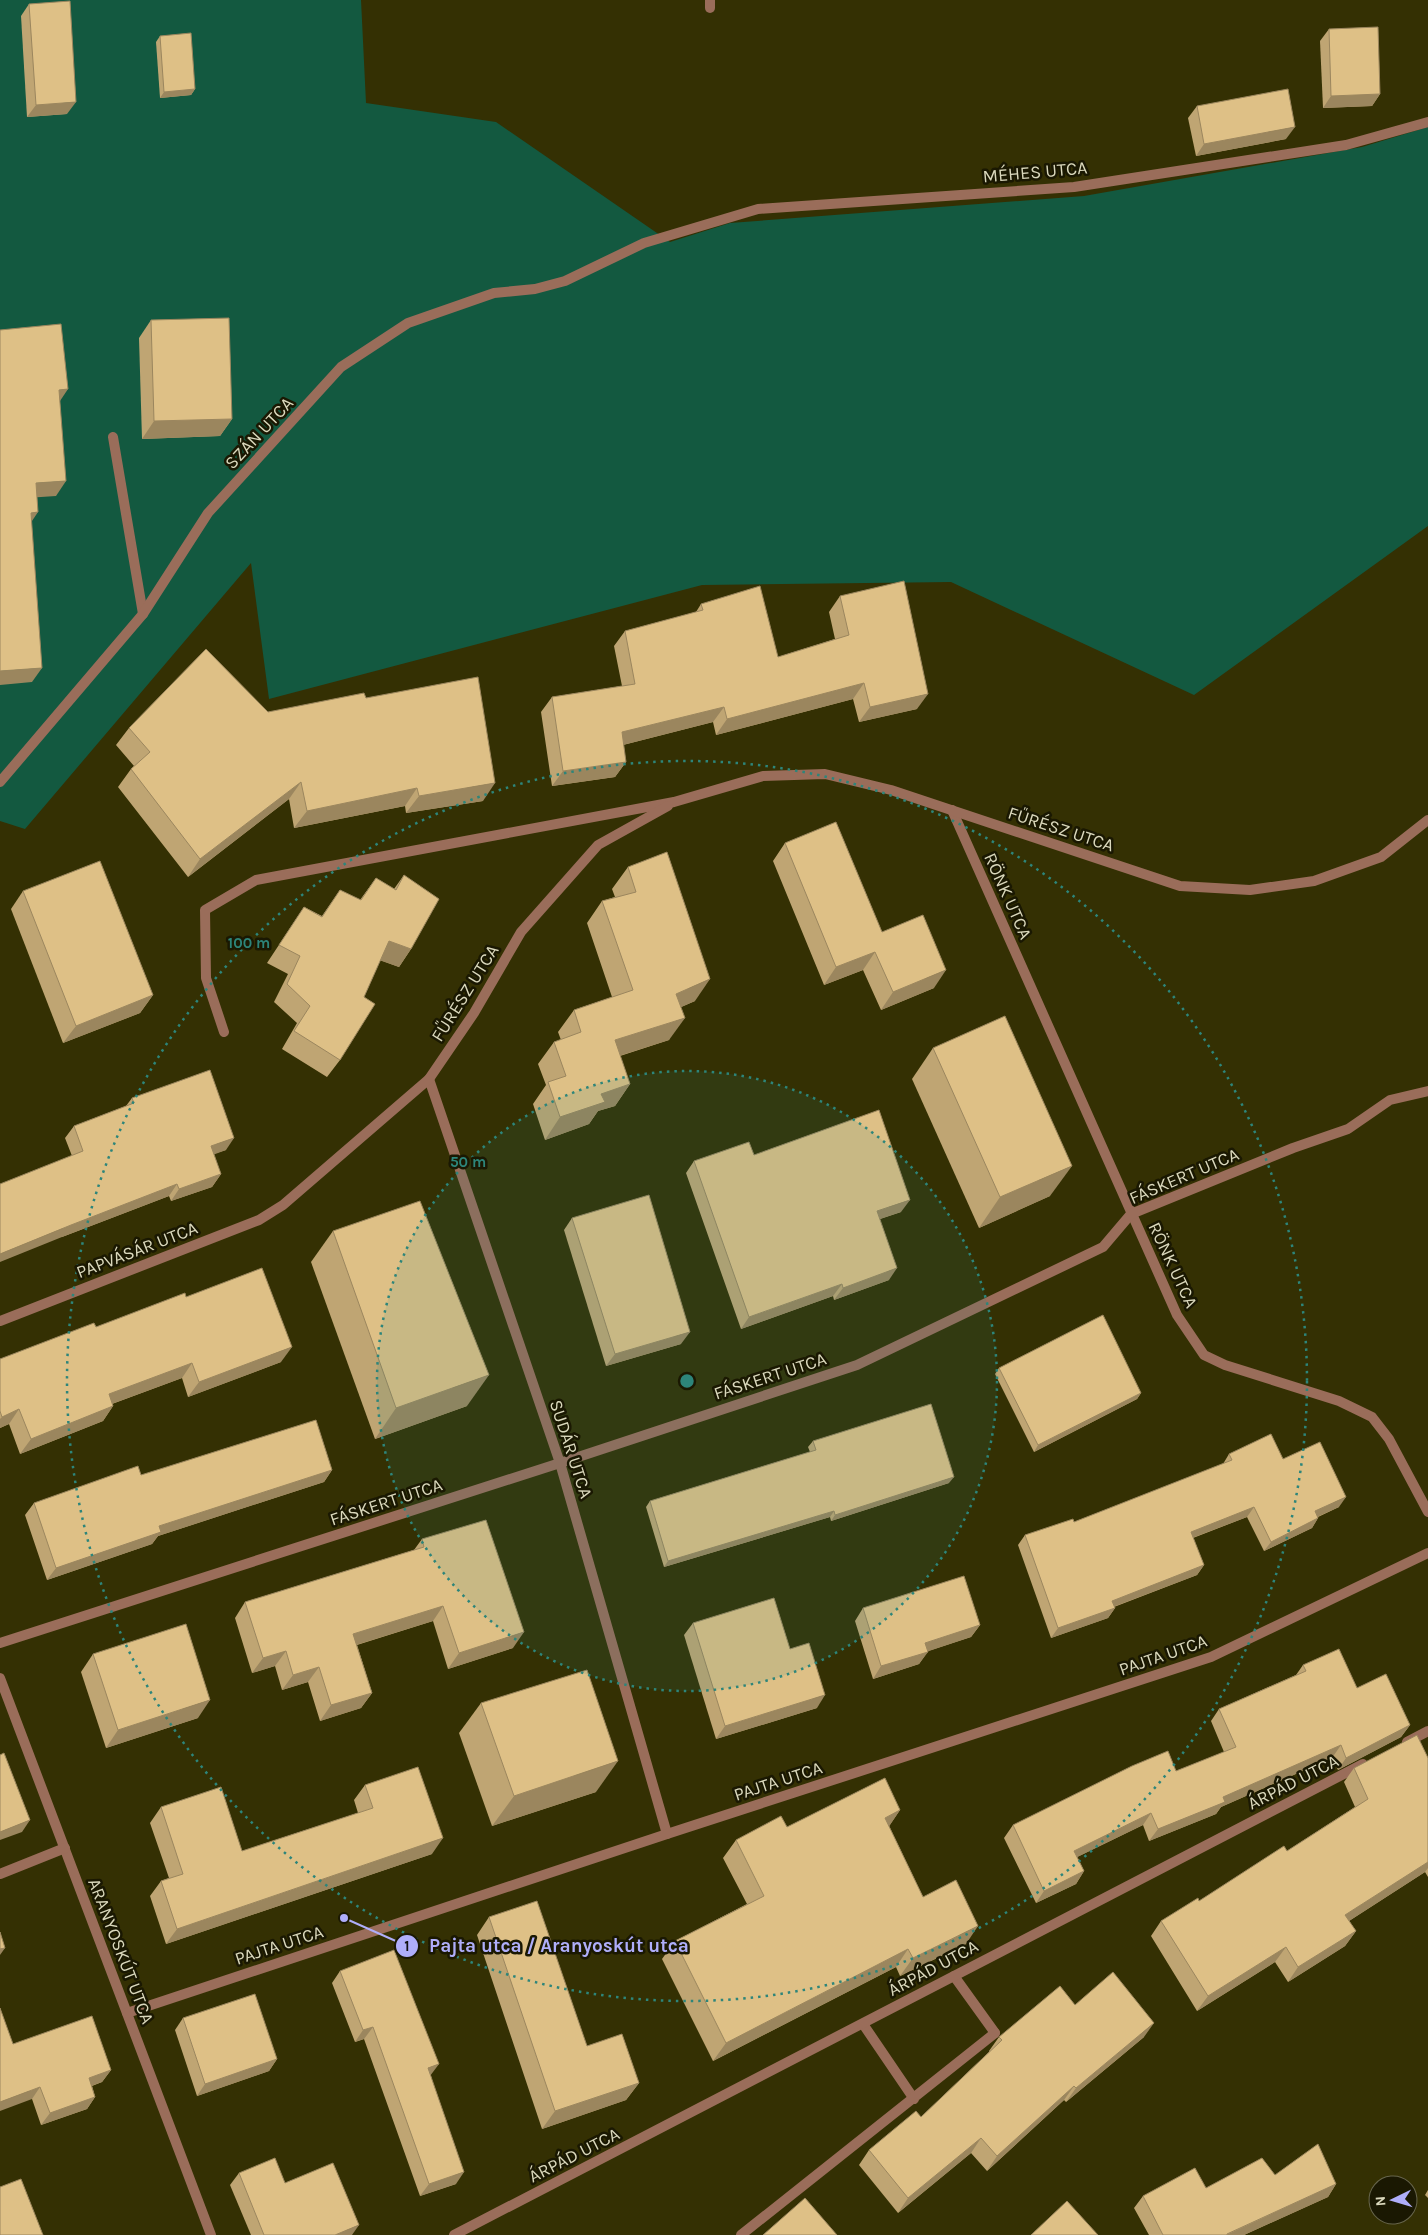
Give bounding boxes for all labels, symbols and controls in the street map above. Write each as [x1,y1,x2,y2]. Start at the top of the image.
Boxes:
street label: MÉHES UTCA [982,155,1088,188]
street label: SZÁN UTCA [219,392,298,474]
street label: FŰRÉSZ UTCA [1005,801,1117,857]
street label: RÖNK UTCA [979,849,1037,943]
text: 100 m [228,934,270,952]
street label: FŰRÉSZ UTCA [426,940,504,1046]
street label: FÁSKERT UTCA [1125,1142,1242,1209]
text: 50 m [450,1153,486,1171]
street label: PAPVÁSÁR UTCA [73,1216,201,1283]
street label: RÖNK UTCA [1144,1219,1202,1311]
street label: FÁSKERT UTCA [711,1346,829,1405]
centre of rings [678,1372,696,1390]
street label: SUDÁR UTCA [545,1397,598,1501]
street label: FÁSKERT UTCA [327,1472,445,1531]
street label: PAJTA UTCA [1116,1630,1210,1680]
street label: ÁRPÁD UTCA [1243,1749,1342,1814]
street label: PAJTA UTCA [731,1756,825,1806]
street label: ARANYOSKÚT UTCA [83,1875,160,2027]
street label: PAJTA UTCA [232,1920,326,1970]
callout: Pajta utca / Aranyoskút utca [394,1929,699,1963]
street label: ÁRPÁD UTCA [884,1934,982,2001]
text: Pajta utca / Aranyoskút utca [429,1935,689,1957]
text: 1 [404,1937,410,1955]
street label: ÁRPÁD UTCA [524,2122,623,2187]
north arrow [1368,2175,1418,2225]
text: N [1372,2195,1389,2207]

